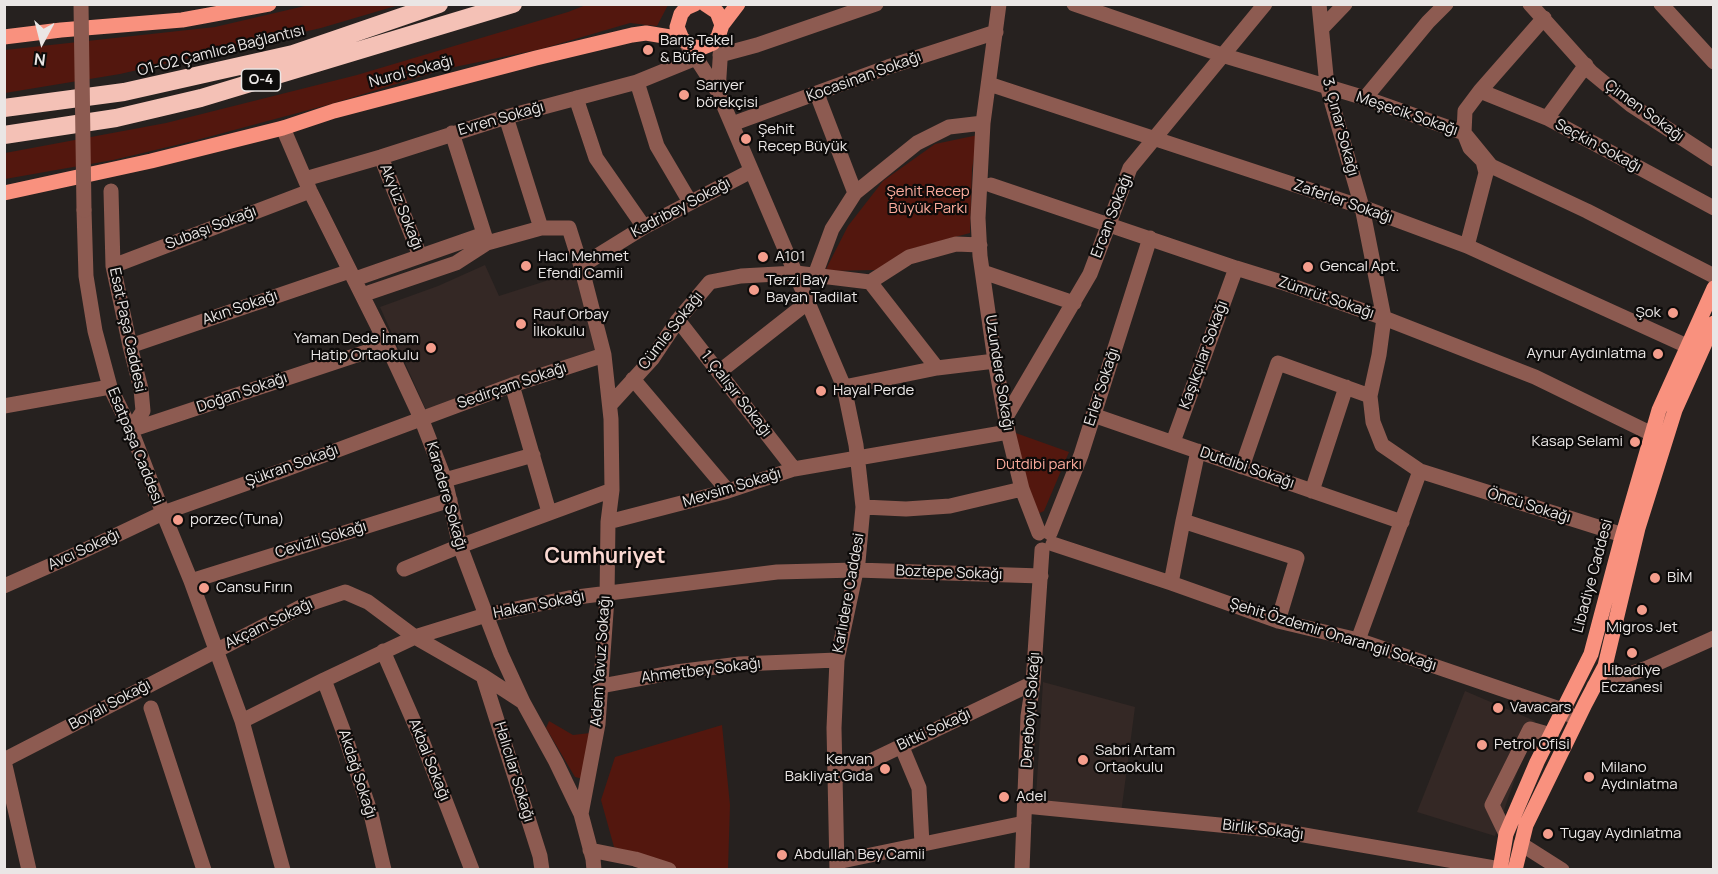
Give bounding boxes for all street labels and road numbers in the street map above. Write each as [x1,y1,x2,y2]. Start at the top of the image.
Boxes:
street label: O1-O2 Çamlıca Bağlantısı [135,21,307,81]
street label: Kocasinan Sokağı [804,48,924,106]
street label: Nurol Sokağı [367,52,455,92]
road number: O-4 [242,69,280,91]
street label: 3. Çınar Sokağı [1318,76,1362,178]
street label: Çimen Sokağı [1601,76,1687,146]
street label: Meşecik Sokağı [1354,88,1460,140]
street label: Evren Sokağı [456,98,546,140]
street label: Seçkin Sokağı [1552,116,1644,176]
street label: Akyüz Sokağı [376,161,426,253]
street label: Ercan Sokağı [1088,171,1136,261]
street label: Kadribey Sokağı [628,174,734,242]
street label: Zaferler Sokağı [1291,177,1395,227]
street label: Subaşı Sokağı [163,202,259,254]
street label: Esat Paşa Caddesi [105,266,149,394]
street label: Zümrüt Sokağı [1276,273,1376,323]
street label: Akın Sokağı [200,287,280,329]
street label: Cümle Sokağı [635,288,707,374]
street label: Kaşıkçılar Sokağı [1176,298,1232,412]
street label: Uzundere Sokağı [981,314,1017,432]
street label: Erler Sokağı [1081,346,1123,428]
street label: 1. Çalışır Sokağı [697,347,775,441]
street label: Sedirçam Sokağı [455,359,569,413]
street label: Doğan Sokağı [194,369,290,417]
street label: Esatpaşa Caddesi [103,385,167,507]
street label: Karadere Sokağı [422,440,470,552]
street label: Şükran Sokağı [243,441,341,491]
street label: Dutdibi Sokağı [1197,443,1297,493]
street label: Mevsim Sokağı [681,465,783,511]
street label: Öncü Sokağı [1485,485,1573,527]
street label: Libadiye Caddesi [1569,517,1617,635]
street label: Cevizli Sokağı [273,518,369,562]
street label: Avcı Sokağı [45,526,123,574]
street label: Karlıdere Caddesi [830,532,868,654]
street label: Boztepe Sokağı [895,562,1003,584]
street label: Hakan Sokağı [492,587,586,623]
street label: Akçam Sokağı [222,595,316,653]
street label: Adem Yavuz Sokağı [587,595,615,727]
street label: Şehit Özdemir Onarangil Sokağı [1227,595,1439,675]
street label: Dereboyu Sokağı [1018,651,1044,769]
street label: Ahmetbey Sokağı [640,655,762,687]
street label: Boyalı Sokağı [66,676,154,734]
street label: Bitki Sokağı [894,705,974,755]
street label: Akbal Sokağı [404,716,454,804]
street label: Halıcılar Sokağı [490,720,538,824]
street label: Akdağ Sokağı [334,727,380,821]
street label: Birlik Sokağı [1221,816,1305,844]

